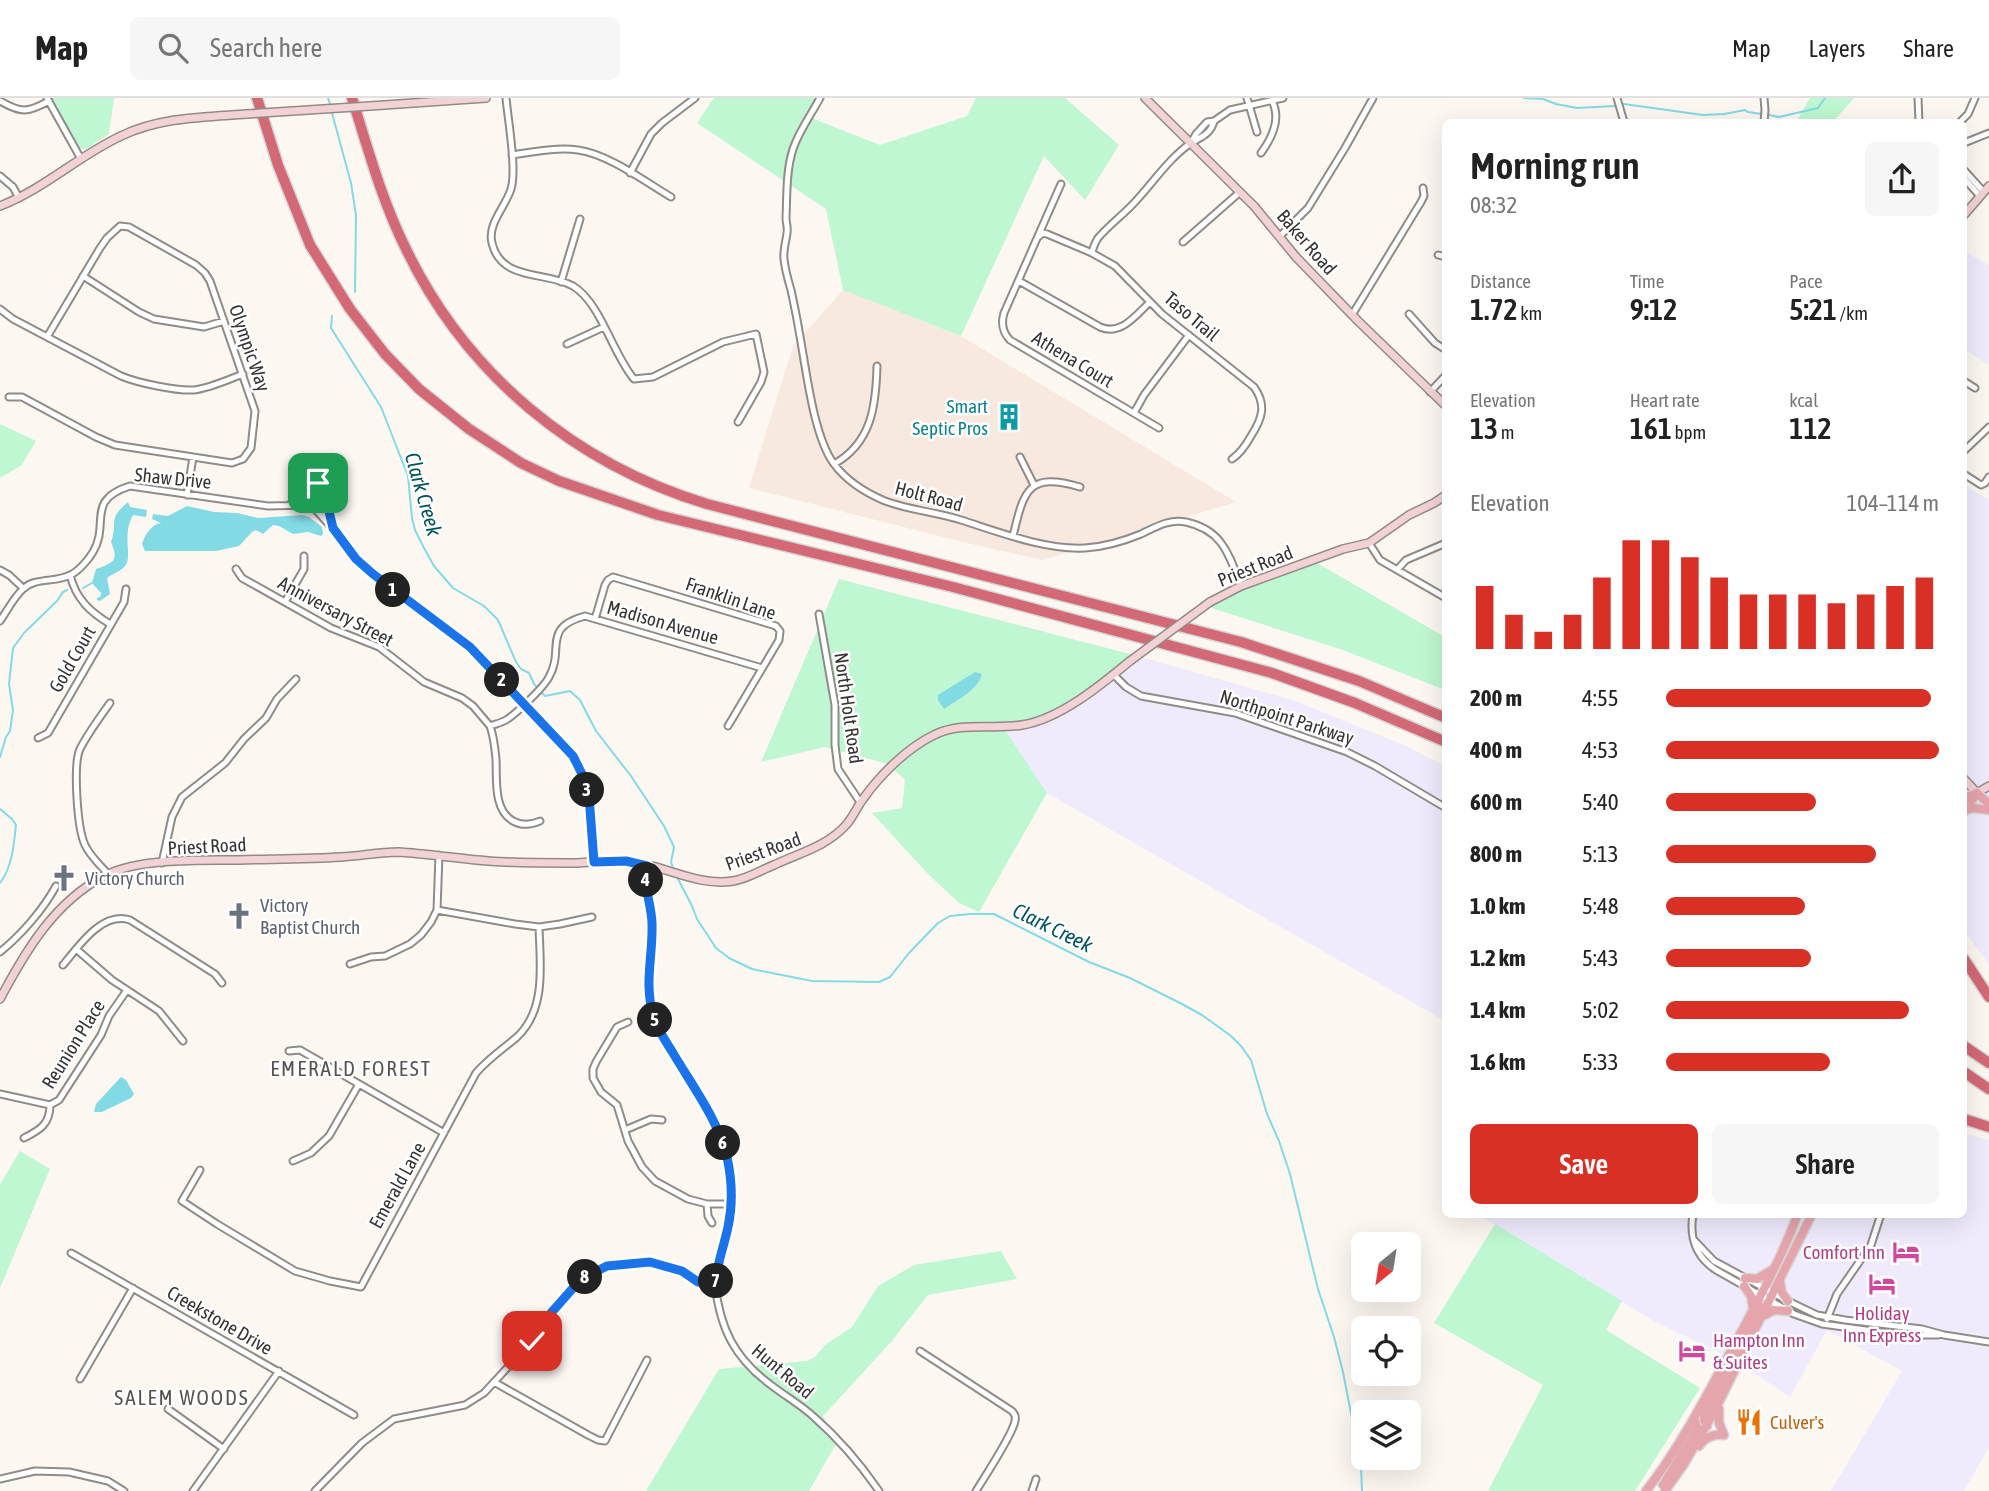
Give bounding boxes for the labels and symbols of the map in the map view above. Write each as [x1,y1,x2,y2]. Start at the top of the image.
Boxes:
street label: Baker Road [1273,205,1341,279]
street label: Taso Trail [1160,287,1224,345]
street label: Olympic Way [225,302,275,394]
street label: Athena Court [1028,326,1118,392]
place label: Smart Septic Pros [912,395,988,439]
building icon: Smart Septic Pros [994,402,1024,432]
water label: Clark Creek [401,450,448,539]
pin [288,453,348,513]
street label: Shaw Drive [134,463,212,493]
street label: Holt Road [893,476,965,516]
street label: Priest Road [1214,541,1296,591]
street label: Anniversary Street [275,571,397,651]
street label: Franklin Lane [683,572,779,624]
pin: 1 [376,573,410,608]
street label: Madison Avenue [605,596,721,648]
street label: Gold Court [44,622,100,696]
street label: North Holt Road [830,651,868,765]
pin: 2 [484,662,520,698]
street label: Northpoint Parkway [1217,685,1357,749]
pin: 3 [570,772,604,808]
street label: Priest Road [722,827,804,875]
street label: Priest Road [167,833,247,859]
pin: 4 [628,862,664,898]
church icon: Victory Church [49,863,79,893]
place label: Victory Church [85,867,185,889]
place label: Victory Baptist Church [260,894,360,938]
water label: Clark Creek [1009,897,1097,957]
church icon: Victory Baptist Church [224,901,254,931]
street label: Reunion Place [37,996,109,1092]
pin: 5 [638,1002,672,1038]
district label: EMERALD FOREST [270,1056,432,1080]
pin: 6 [706,1126,740,1160]
street label: Emerald Lane [364,1138,430,1232]
north arrow [1351,1232,1421,1302]
hotel icon: Comfort Inn [1891,1237,1921,1267]
place label: Comfort Inn [1803,1241,1885,1263]
pin: 8 [568,1260,602,1294]
pin: 7 [698,1264,734,1298]
hotel icon: Holiday Inn Express [1867,1269,1897,1299]
street label: Creekstone Drive [163,1281,277,1359]
place label: Holiday Inn Express [1843,1302,1921,1346]
pin [502,1311,562,1371]
place label: Hampton Inn & Suites [1713,1329,1805,1373]
hotel icon: Hampton Inn & Suites [1677,1336,1707,1366]
street label: Hunt Road [748,1339,818,1403]
district label: SALEM WOODS [114,1385,250,1409]
restaurant icon: Culver's [1734,1407,1764,1437]
place label: Culver's [1770,1411,1825,1433]

